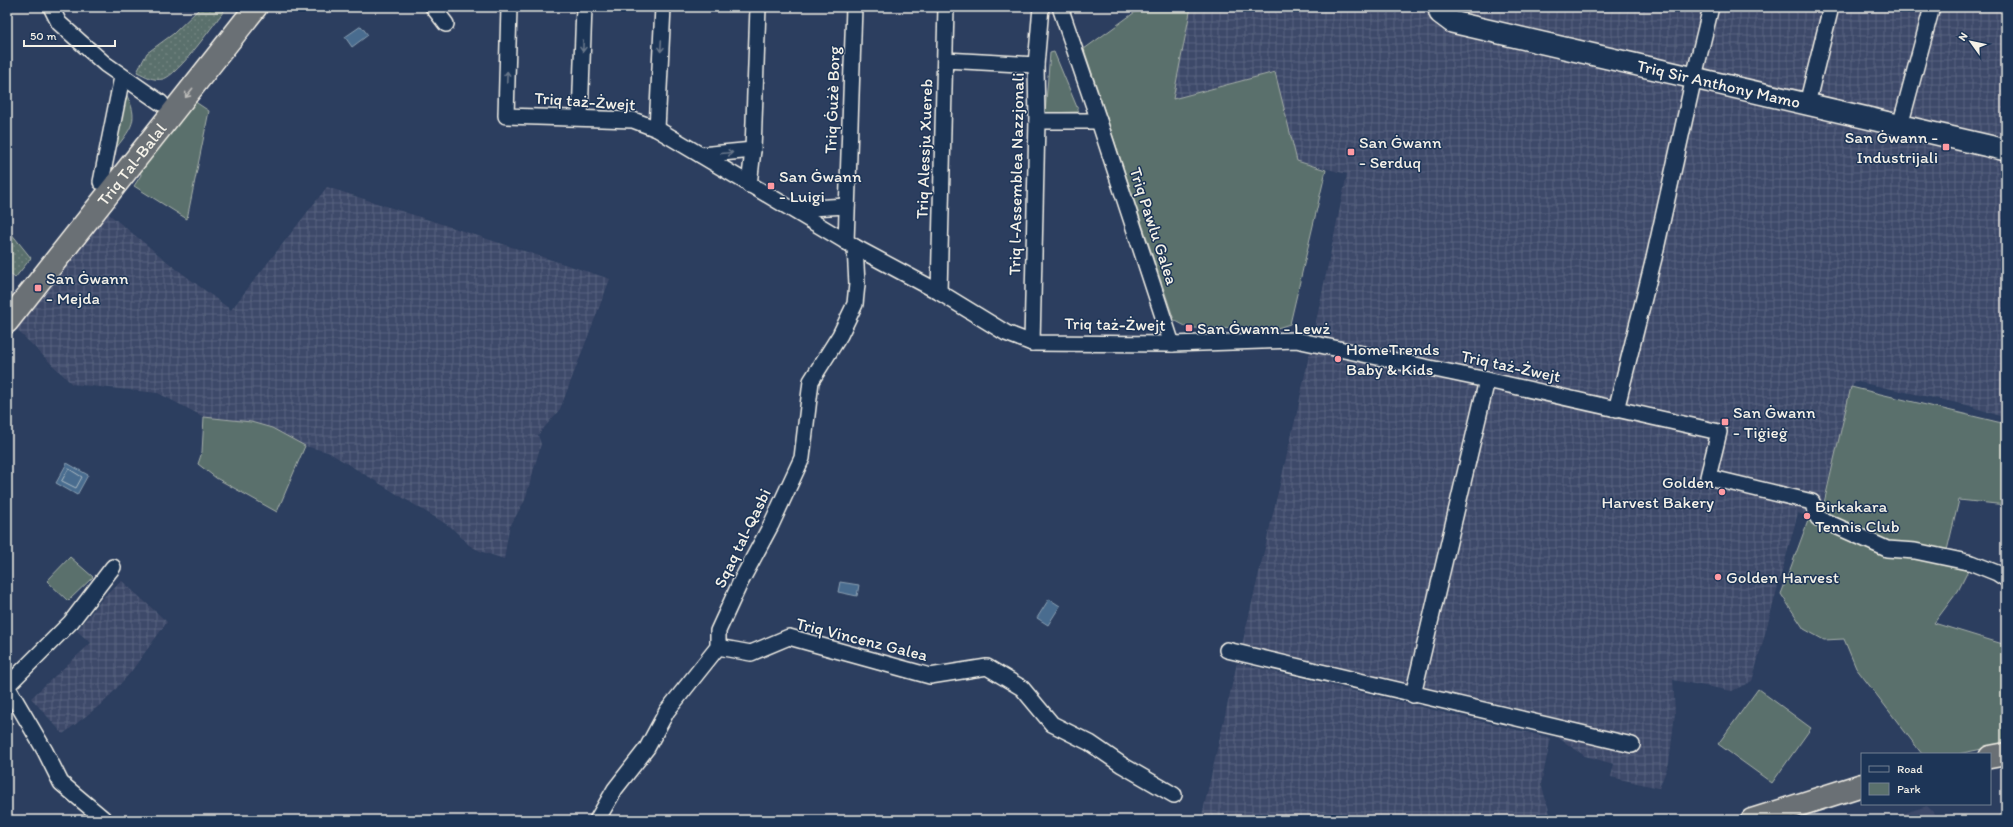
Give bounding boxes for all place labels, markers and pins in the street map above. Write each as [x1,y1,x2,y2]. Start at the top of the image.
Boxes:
place label: San Ġwann - Industrijali [1845,127,1938,167]
place label: San Ġwann - Serduq [1359,132,1442,172]
marker: San Ġwann - Industrijali [1941,142,1951,152]
marker: San Ġwann - Serduq [1346,147,1356,157]
place label: San Ġwann - Luigi [779,166,862,206]
marker: San Ġwann - Luigi [766,181,776,191]
place label: San Ġwann - Mejda [46,268,129,308]
marker: San Ġwann - Mejda [33,283,43,293]
place label: San Ġwann - Lewż [1197,318,1330,338]
marker: San Ġwann - Lewż [1184,323,1194,333]
place label: HomeTrends Baby & Kids [1346,339,1440,379]
marker: HomeTrends Baby & Kids [1333,354,1343,364]
place label: San Ġwann - Tiġieġ [1733,402,1816,442]
marker: San Ġwann - Tiġieġ [1720,417,1730,427]
place label: Golden Harvest Bakery [1602,472,1714,512]
marker: Golden Harvest Bakery [1717,487,1727,497]
place label: Birkakara Tennis Club [1815,496,1900,536]
marker: Birkakara Tennis Club [1802,511,1812,521]
place label: Golden Harvest [1726,567,1839,587]
marker: Golden Harvest [1713,572,1723,582]

